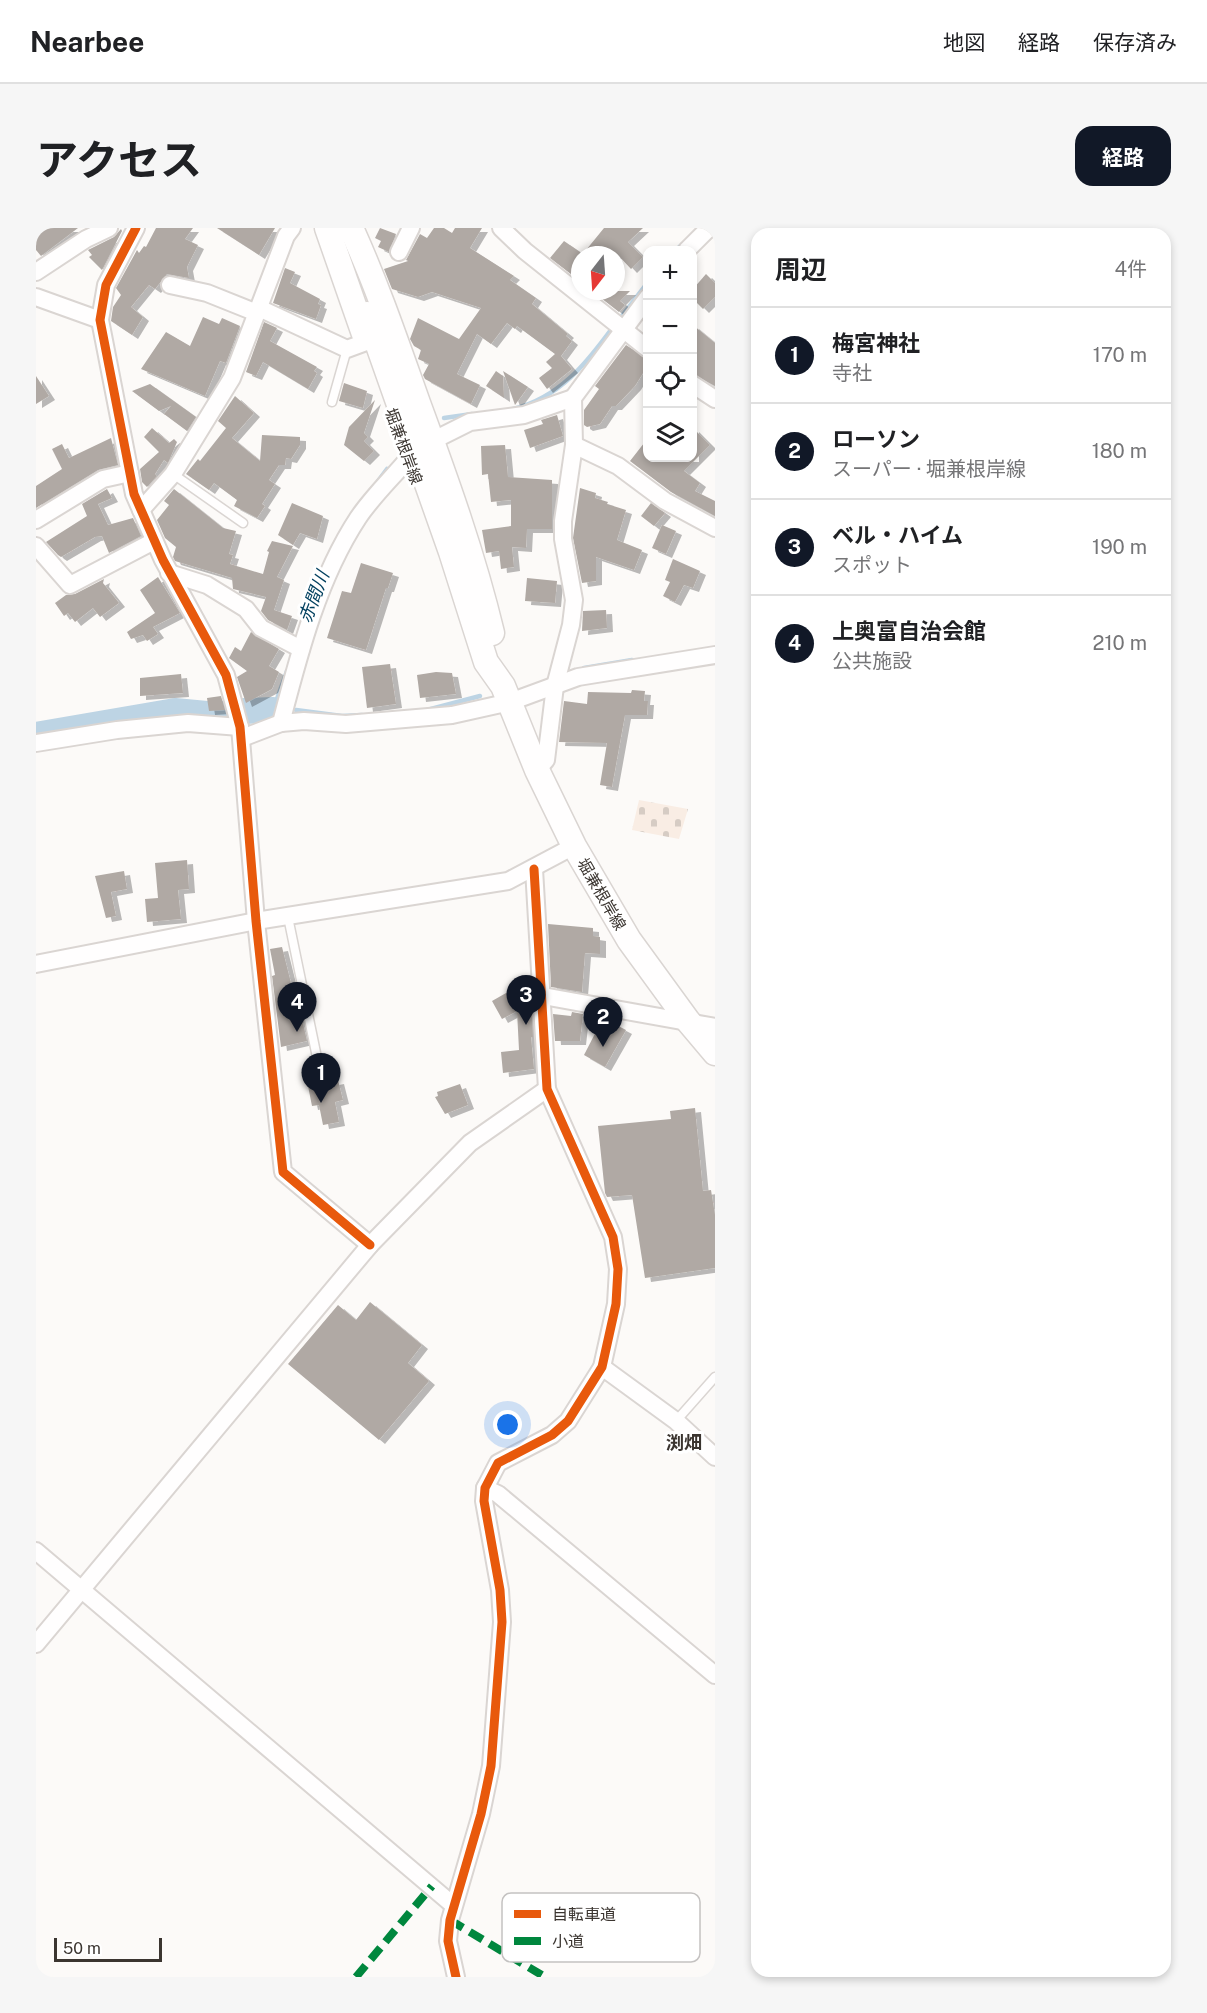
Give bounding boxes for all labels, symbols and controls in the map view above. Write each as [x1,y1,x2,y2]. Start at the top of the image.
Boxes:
text: Nearbee [30,25,144,58]
text: 地図 [943,30,985,55]
text: 経路 [1018,30,1060,55]
text: 保存済み [1093,30,1177,55]
button: 経路 [1075,126,1171,186]
text: アクセス [36,135,202,184]
north arrow [571,246,625,300]
map controls [643,246,697,462]
button: + [643,246,697,300]
text: 周辺 [775,254,827,285]
text: 4件 [1114,257,1147,281]
button: − [643,300,697,354]
text: 梅宮神社 [832,330,920,356]
text: 1 [790,343,799,367]
text: 170 m [1093,343,1147,367]
button: locate [643,354,697,408]
text: 寺社 [832,361,872,385]
street label: 堀兼根岸線 [381,405,426,487]
button: layers [643,408,697,462]
text: ローソン [832,426,920,452]
text: 2 [788,439,801,463]
text: 180 m [1092,439,1147,463]
text: スーパー · 堀兼根岸線 [832,457,1026,481]
text: ベル・ハイム [832,522,963,548]
text: 3 [788,535,801,559]
text: 190 m [1092,535,1147,559]
text: スポット [832,553,912,577]
water label: 赤間川 [294,566,334,626]
text: 上奥富自治会館 [832,618,986,644]
text: 4 [788,631,801,655]
text: 210 m [1093,631,1147,655]
text: 公共施設 [832,649,912,673]
street label: 堀兼根岸線 [573,855,630,934]
pin: 3 [506,976,546,1025]
pin: 4 [278,982,316,1032]
pin: 2 [584,998,622,1047]
pin: 1 [302,1054,340,1103]
your location [493,1410,522,1439]
district label: 渕畑 [666,1432,702,1453]
legend [502,1893,700,1962]
text: 自転車道 [552,1905,616,1924]
text: 小道 [552,1932,584,1951]
scale bar [54,1935,162,1962]
text: 50 m [63,1939,101,1958]

